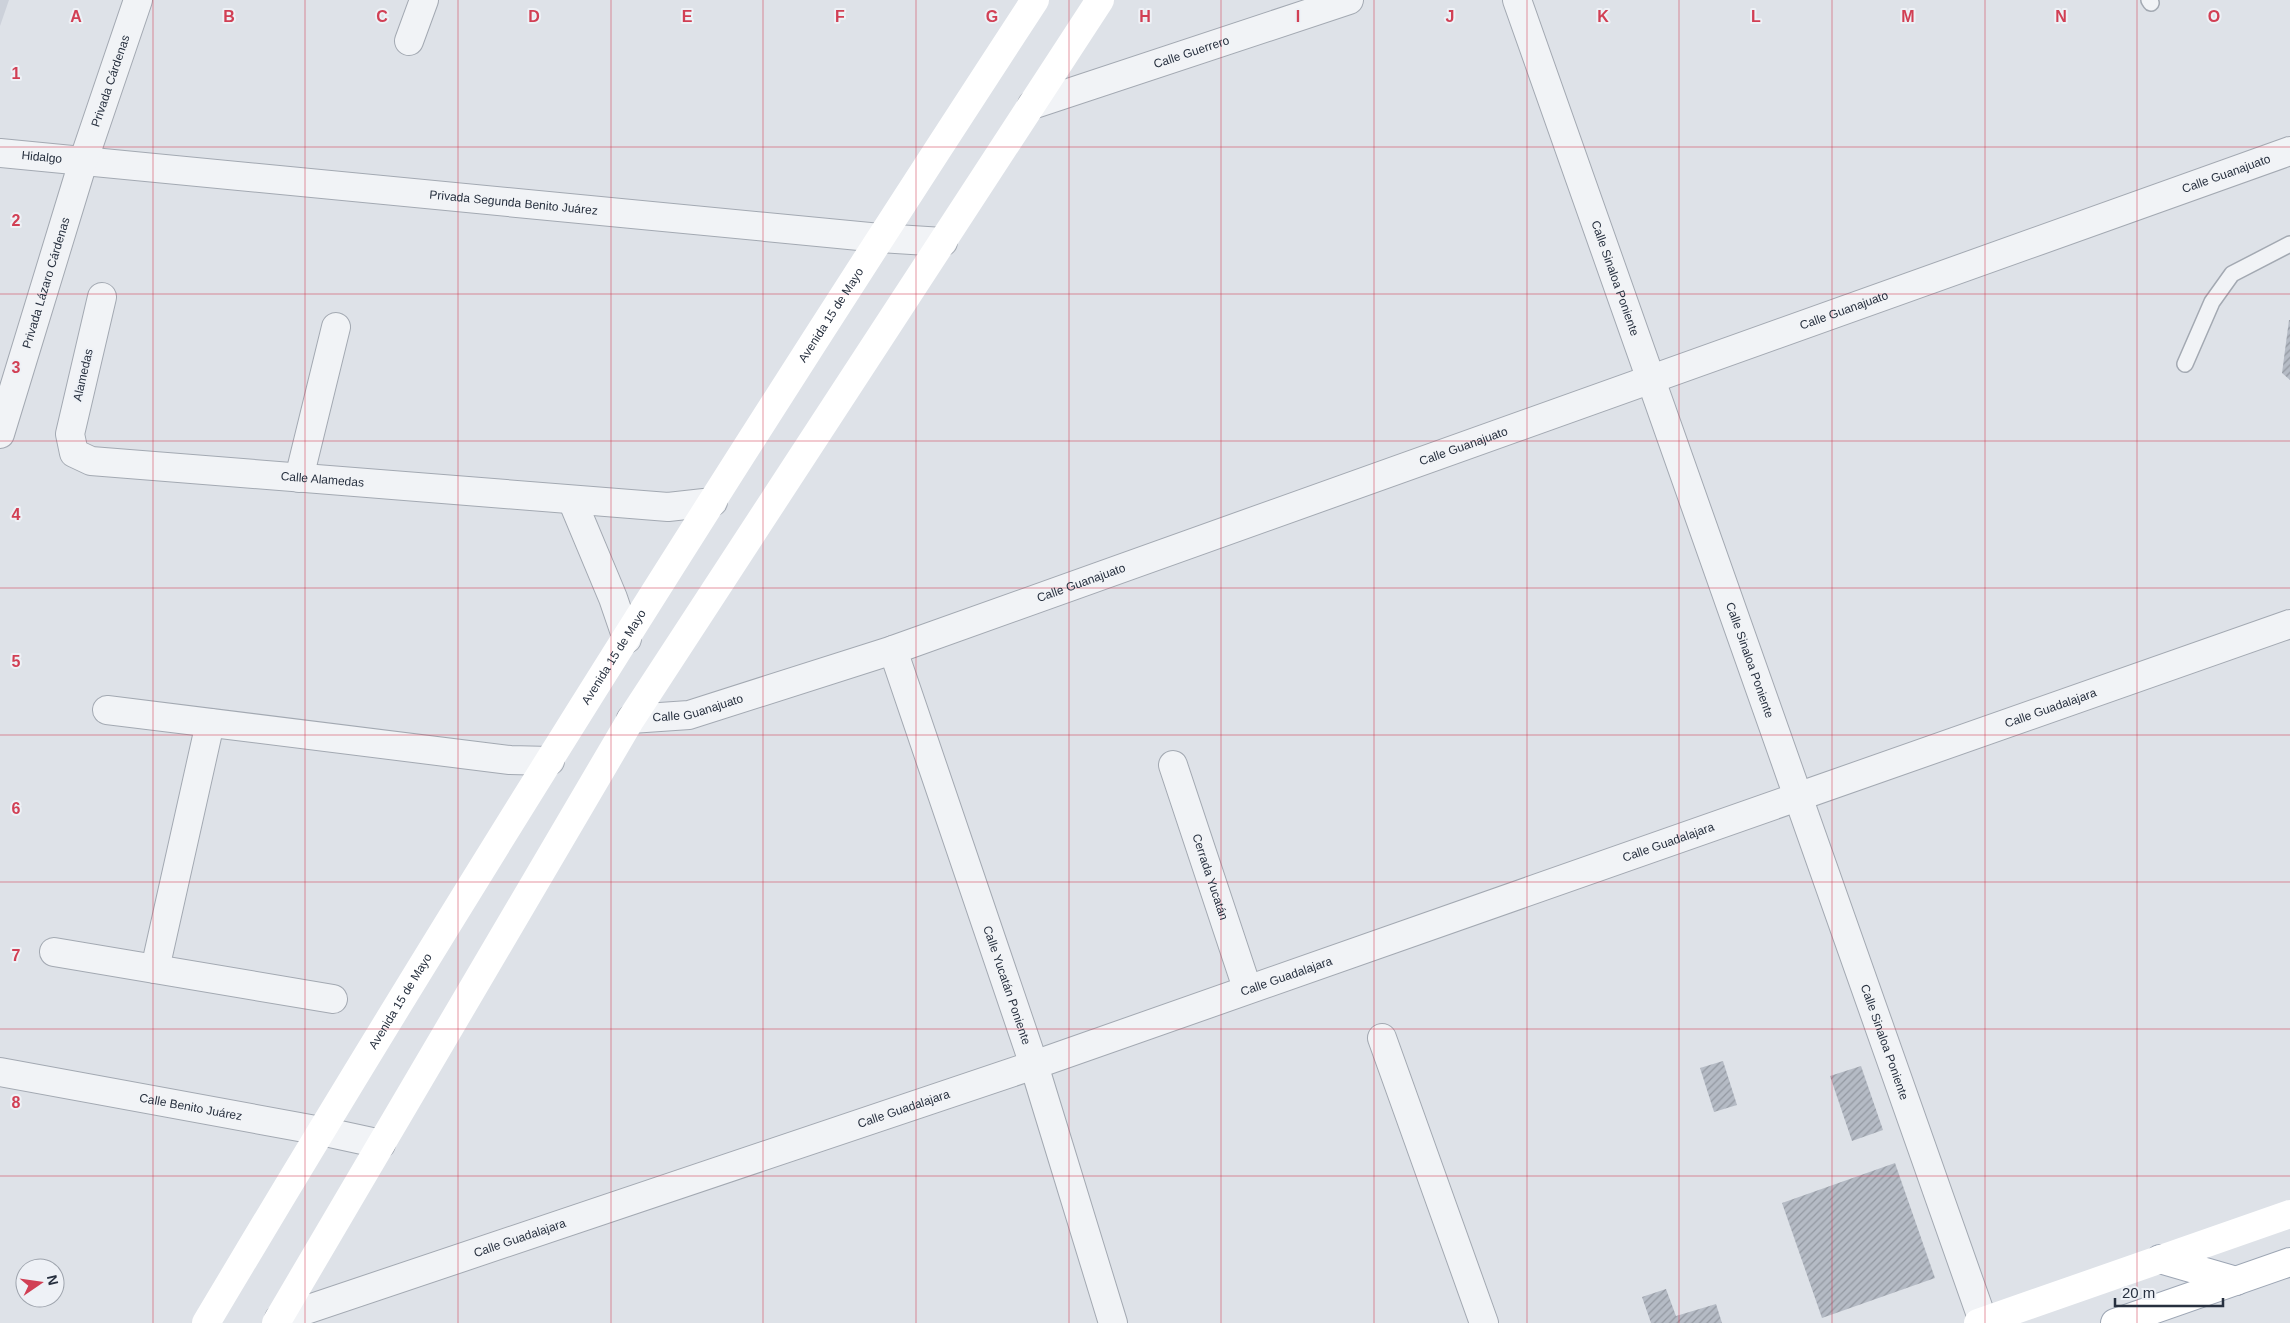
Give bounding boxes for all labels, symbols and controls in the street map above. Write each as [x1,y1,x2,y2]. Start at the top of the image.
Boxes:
text: A [70,8,82,25]
text: B [223,8,235,25]
text: C [376,8,388,25]
text: D [528,8,540,25]
text: E [682,8,693,25]
text: F [835,8,845,25]
text: G [986,8,998,25]
text: H [1139,8,1151,25]
text: I [1296,8,1300,25]
text: J [1446,8,1454,25]
text: K [1597,8,1609,25]
text: L [1751,8,1761,25]
text: M [1901,8,1915,25]
text: N [2055,8,2067,25]
text: O [2208,8,2220,25]
street label: Privada Cárdenas [88,33,133,129]
street label: Calle Guerrero [1152,33,1231,71]
text: 1 [12,65,21,82]
street label: Hidalgo [21,148,63,166]
street label: Calle Guanajuato [2180,151,2273,196]
street label: Privada Segunda Benito Juárez [429,188,598,218]
text: 2 [12,212,21,229]
street label: Privada Lázaro Cárdenas [20,216,73,350]
street label: Calle Sinaloa Poniente [1588,219,1642,338]
street label: Avenida 15 de Mayo [796,265,867,365]
street label: Calle Guanajuato [1798,288,1890,333]
street label: Alamedas [70,347,96,403]
text: 3 [12,359,21,376]
street label: Calle Guanajuato [1417,424,1510,468]
street label: Calle Alamedas [280,469,365,490]
text: 4 [12,506,21,523]
street label: Calle Guanajuato [1035,560,1128,605]
street label: Calle Sinaloa Poniente [1723,600,1777,720]
street label: Avenida 15 de Mayo [579,607,649,707]
text: 5 [12,653,21,670]
street label: Calle Guadalajara [2003,685,2099,731]
street label: Calle Guanajuato [652,691,745,725]
text: 6 [12,800,21,817]
street label: Calle Guadalajara [1621,820,1716,865]
street label: Cerrada Yucatán [1189,832,1231,922]
street label: Calle Yucatán Poniente [980,924,1034,1047]
text: 7 [12,947,21,964]
street label: Avenida 15 de Mayo [366,951,435,1051]
street label: Calle Guadalajara [1239,954,1334,999]
street label: Calle Sinaloa Poniente [1858,982,1912,1102]
street label: Calle Guadalajara [856,1087,952,1131]
street label: Calle Benito Juárez [138,1091,243,1123]
text: 8 [12,1094,21,1111]
street label: Calle Guadalajara [472,1216,568,1260]
north arrow [15,1258,65,1308]
text: N [44,1273,62,1287]
scale bar [2115,1276,2222,1308]
text: 20 m [2122,1284,2155,1301]

